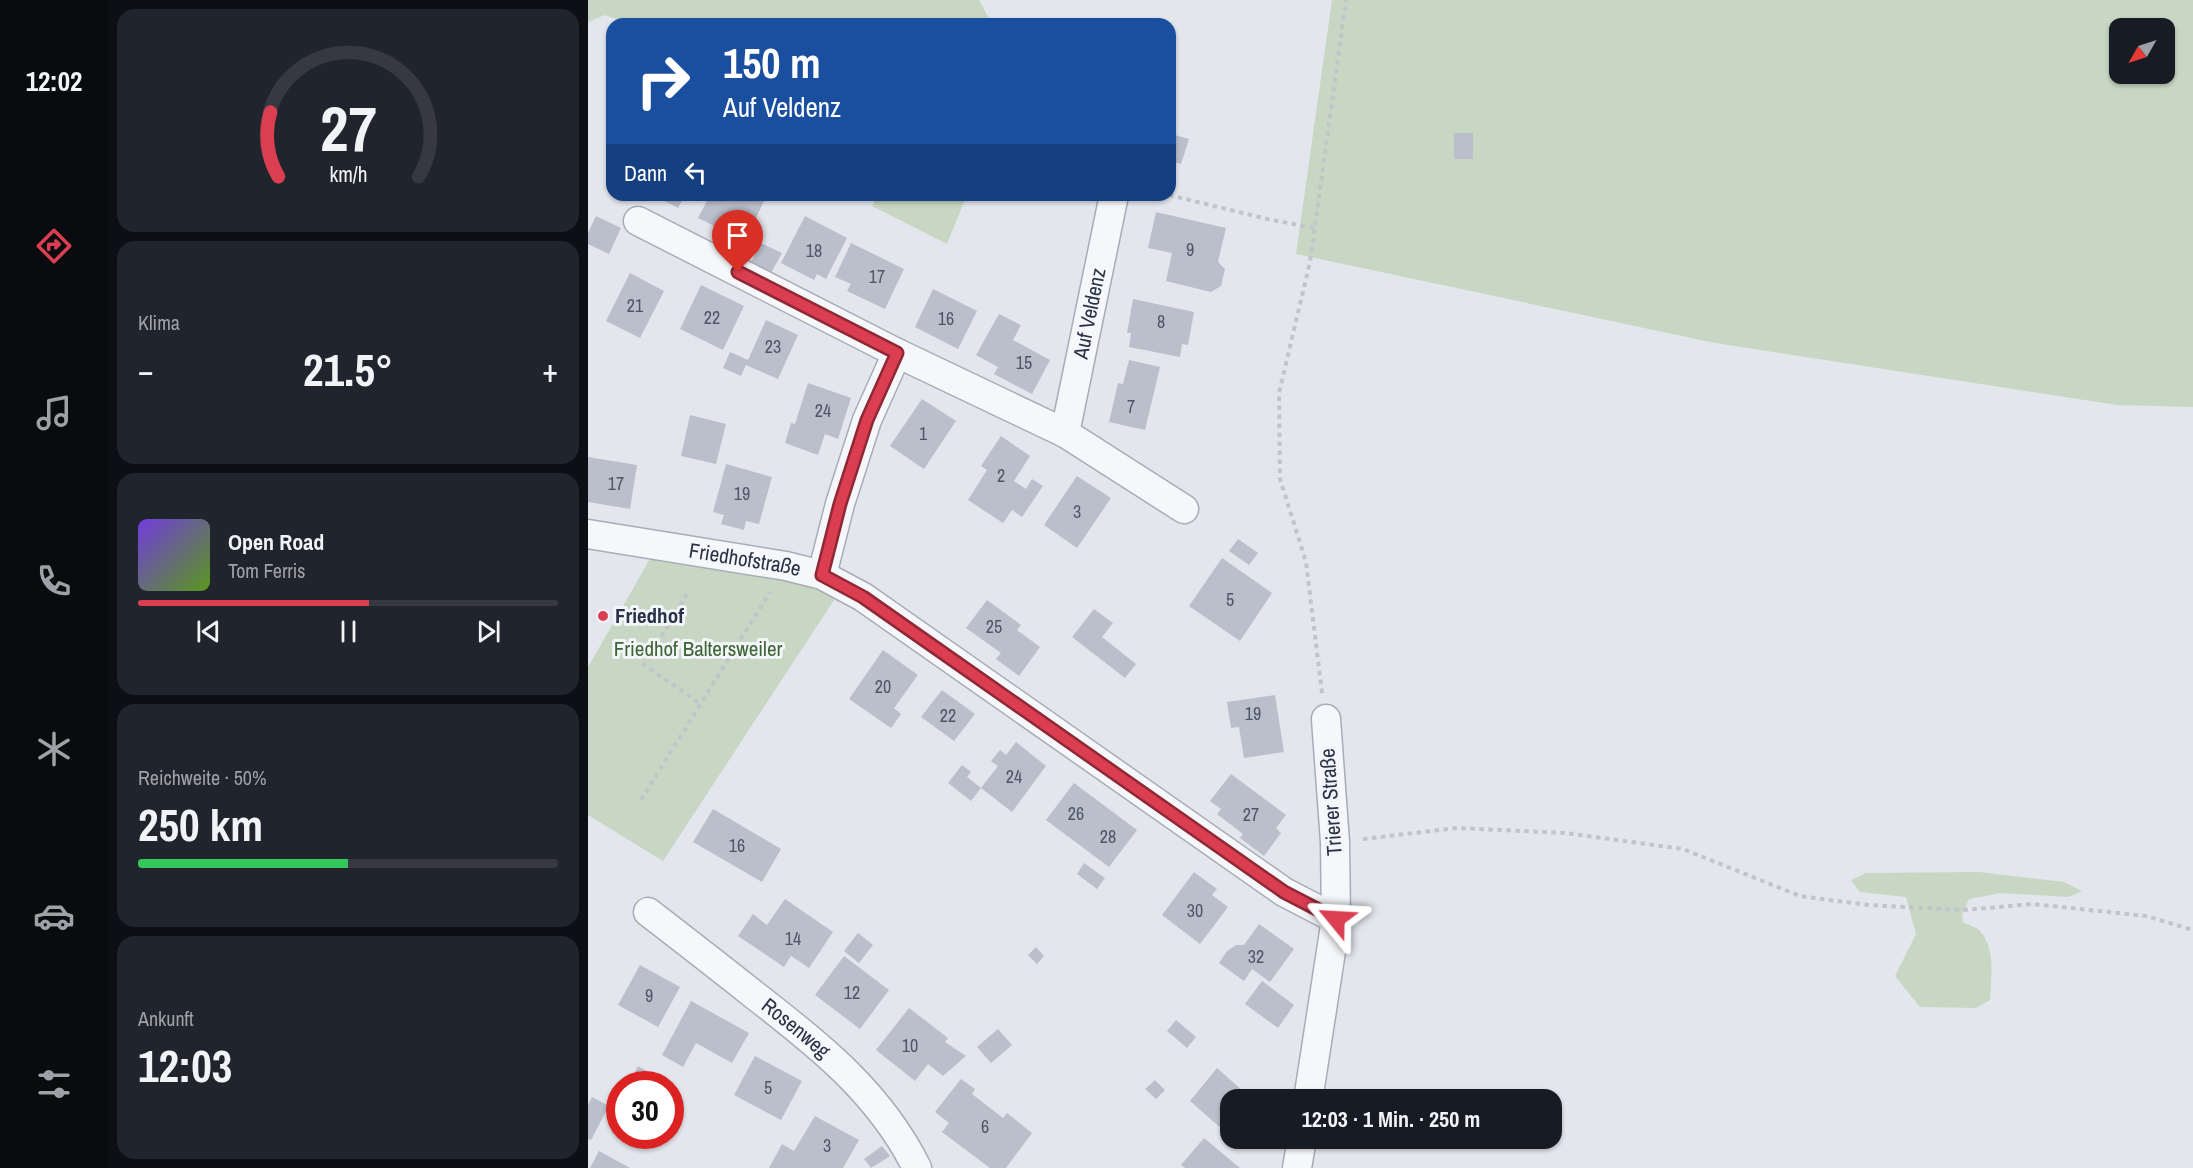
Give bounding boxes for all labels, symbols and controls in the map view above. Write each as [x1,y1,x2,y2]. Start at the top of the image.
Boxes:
north arrow [2109,18,2175,84]
map controls [2109,18,2175,84]
text: 150 m [723,35,821,91]
icon: right [624,42,702,120]
text: 12:02 [26,63,82,99]
text: 27 [320,87,376,171]
text: Auf Veldenz [723,89,841,125]
icon: left [679,156,712,189]
text: Dann [624,158,667,188]
text: km/h [329,161,367,190]
pin [712,210,763,272]
icon: arrive [721,219,754,252]
icon: directions [33,225,75,267]
house number: 9 [1186,237,1194,262]
house number: 18 [806,238,822,263]
house number: 17 [869,264,885,289]
street label: Auf Veldenz [1065,265,1113,362]
house number: 21 [627,293,644,318]
house number: 22 [704,305,720,330]
house number: 16 [938,306,954,331]
text: Klima [138,309,180,336]
house number: 8 [1157,309,1165,334]
house number: 23 [765,334,781,359]
text: 21.5° [303,339,393,400]
text: − [138,348,154,392]
text: + [542,348,558,392]
house number: 15 [1016,350,1032,375]
icon: music [33,392,75,434]
house number: 7 [1127,394,1135,419]
house number: 24 [815,398,831,423]
house number: 1 [919,421,928,446]
house number: 2 [997,463,1005,488]
house number: 17 [608,471,624,496]
house number: 19 [734,481,750,506]
house number: 3 [1073,499,1081,524]
text: Open Road [228,527,324,557]
street label: Friedhofstraße [687,536,804,583]
text: Tom Ferris [228,557,306,584]
icon: phone [33,560,75,602]
house number: 5 [1226,587,1234,612]
place label: Friedhof [615,601,684,630]
marker: Friedhof [596,609,610,623]
house number: 25 [986,614,1002,639]
icon: previous [192,615,225,648]
icon: pause [332,615,365,648]
icon: next [472,615,505,648]
park label: Friedhof Baltersweiler [614,634,782,663]
house number: 20 [875,674,891,699]
house number: 19 [1245,701,1261,726]
house number: 22 [940,703,956,728]
icon: climate [33,728,75,770]
street label: Trierer Straße [1312,747,1349,857]
text: Reichweite · 50% [138,764,267,791]
house number: 24 [1006,764,1022,789]
text: 250 km [138,794,263,855]
house number: 26 [1068,801,1084,826]
house number: 27 [1243,802,1259,827]
house number: 28 [1100,824,1116,849]
house number: 16 [729,833,745,858]
position arrow [1304,887,1368,951]
icon: car [33,895,75,937]
house number: 30 [1187,898,1203,923]
house number: 14 [785,926,801,951]
house number: 32 [1248,944,1264,969]
house number: 12 [844,980,860,1005]
house number: 9 [645,983,653,1008]
street label: Rosenweg [756,991,837,1065]
text: Ankunft [138,1005,194,1032]
house number: 10 [902,1033,918,1058]
text: 12:03 [138,1035,232,1096]
icon: filters [33,1063,75,1105]
speed limit sign: 30 [606,1071,684,1149]
house number: 5 [764,1075,772,1100]
text: 12:03 · 1 Min. · 250 m [1302,1104,1480,1134]
house number: 6 [981,1114,989,1139]
house number: 3 [823,1133,831,1158]

